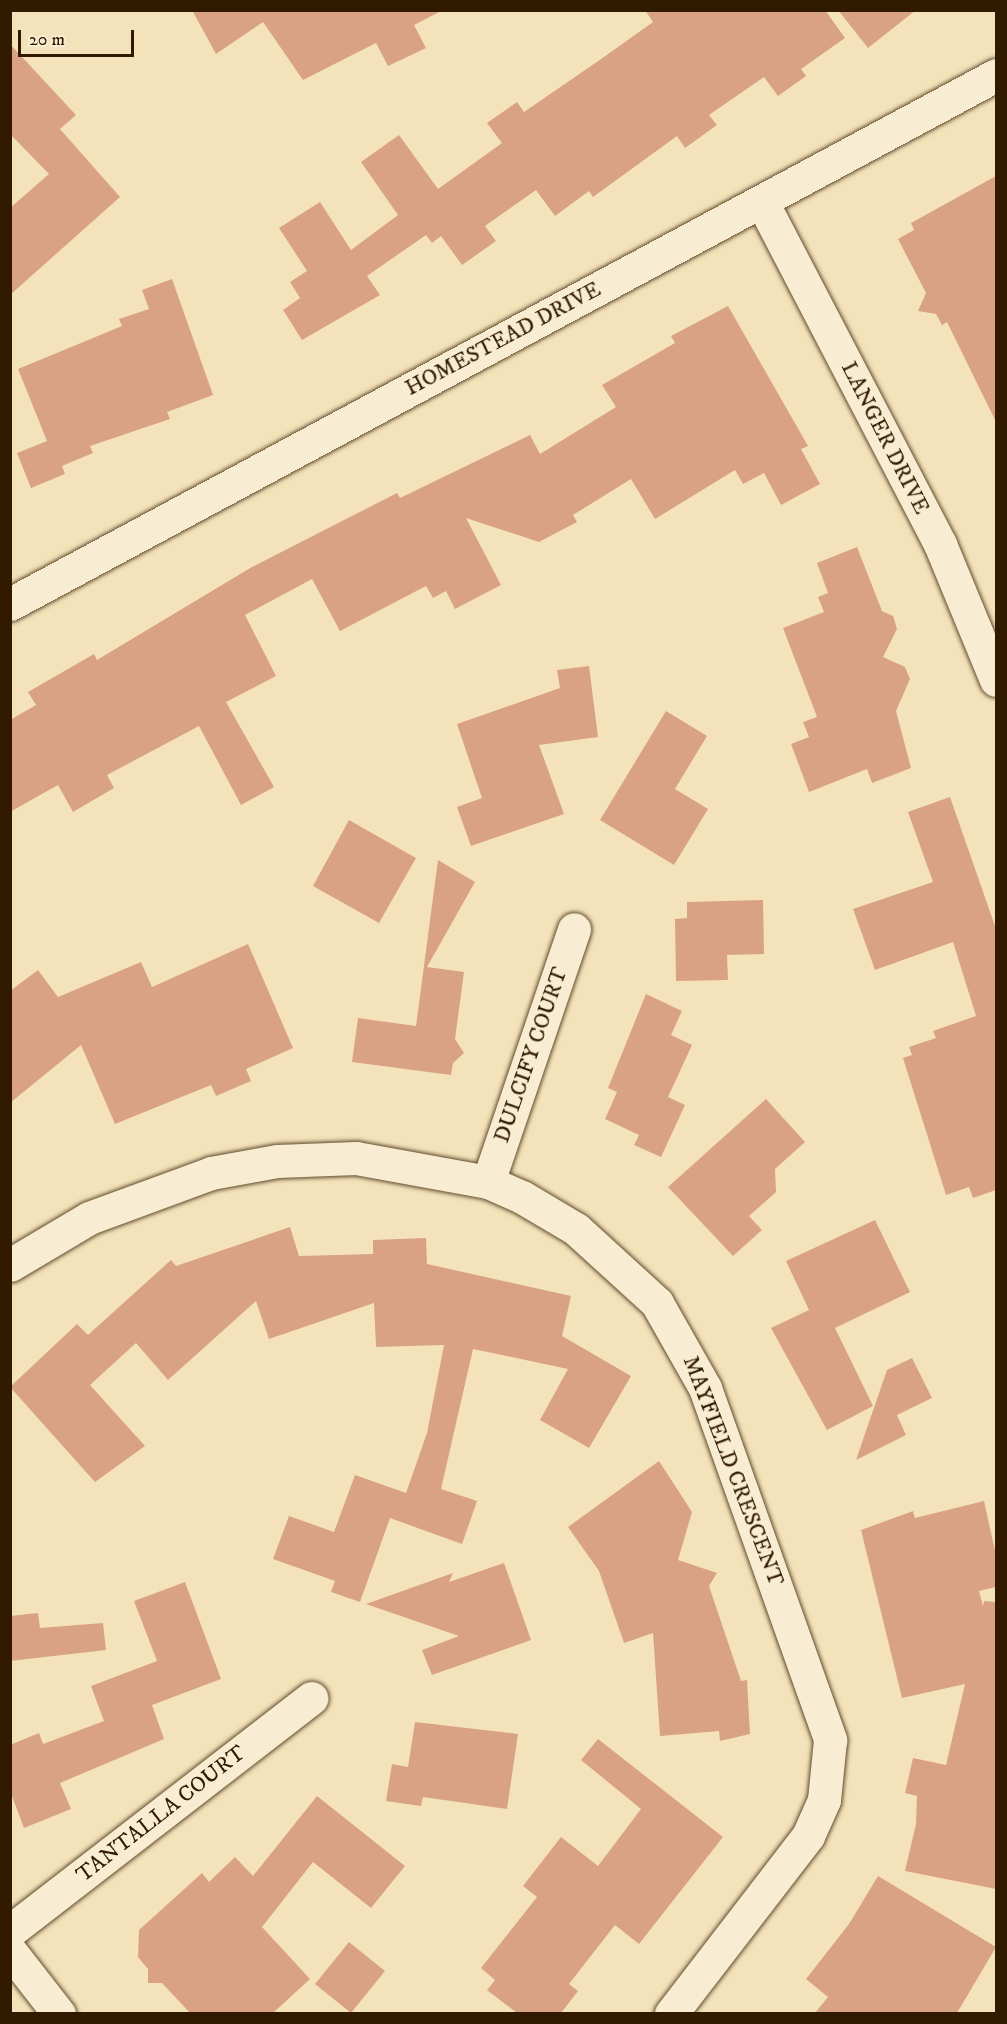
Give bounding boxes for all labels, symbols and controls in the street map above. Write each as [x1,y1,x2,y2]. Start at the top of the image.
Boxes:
scale bar [21,18,136,56]
text: 20 m [29,29,65,51]
street label: HOMESTEAD DRIVE [401,276,605,402]
street label: LANGER DRIVE [835,357,935,519]
street label: DULCIFY COURT [489,964,573,1146]
street label: MAYFIELD CRESCENT [677,1352,789,1590]
street label: TANTALLA COURT [71,1740,251,1888]

